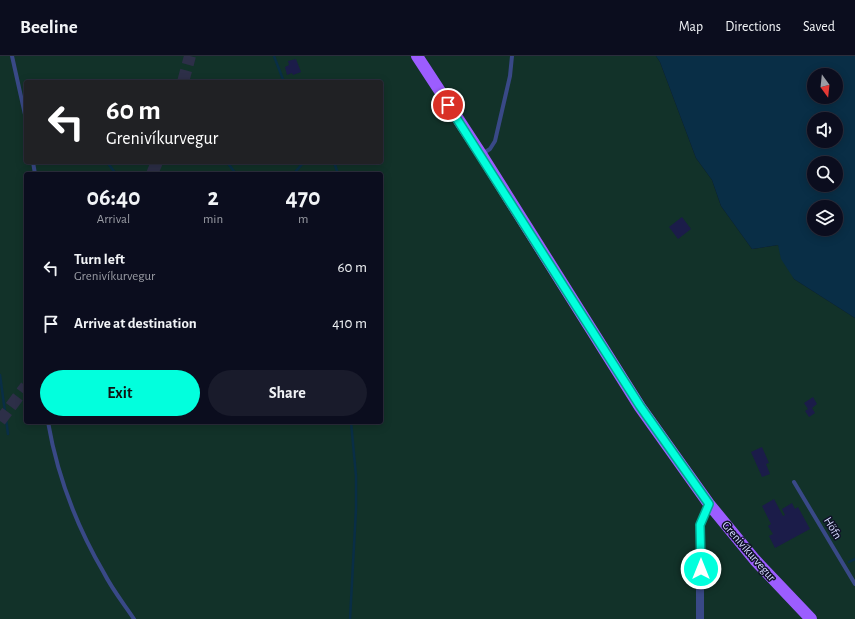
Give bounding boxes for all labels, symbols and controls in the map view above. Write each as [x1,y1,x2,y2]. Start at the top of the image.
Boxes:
text: Beeline [20,18,78,37]
text: Map [679,20,703,34]
text: Directions [725,20,781,34]
text: Saved [803,20,835,34]
north arrow [807,68,843,104]
map controls [807,68,843,236]
pin [431,88,465,122]
icon: arrive [437,94,459,116]
icon: left [40,96,92,148]
text: 60 m [106,97,161,125]
button: sound [807,112,843,148]
text: Grenivíkurvegur [106,130,218,148]
button: search [807,156,843,192]
text: 06:40 [86,186,141,210]
text: 2 [207,186,219,210]
text: 470 [286,186,321,210]
button: layers [807,200,843,236]
text: Arrival [97,213,130,226]
text: min [203,213,223,226]
text: m [298,213,308,226]
text: Turn left [74,252,125,267]
icon: left [40,257,62,279]
text: 60 m [338,260,367,275]
text: Grenivíkurvegur [74,270,155,283]
icon: arrive [40,313,62,335]
text: Arrive at destination [74,316,197,331]
text: 410 m [332,316,367,331]
button: Exit [40,370,200,416]
button: Share [208,370,367,416]
street label: Höfn [822,515,844,541]
street label: Grenivíkurvegur [720,519,778,583]
position arrow [680,548,722,590]

